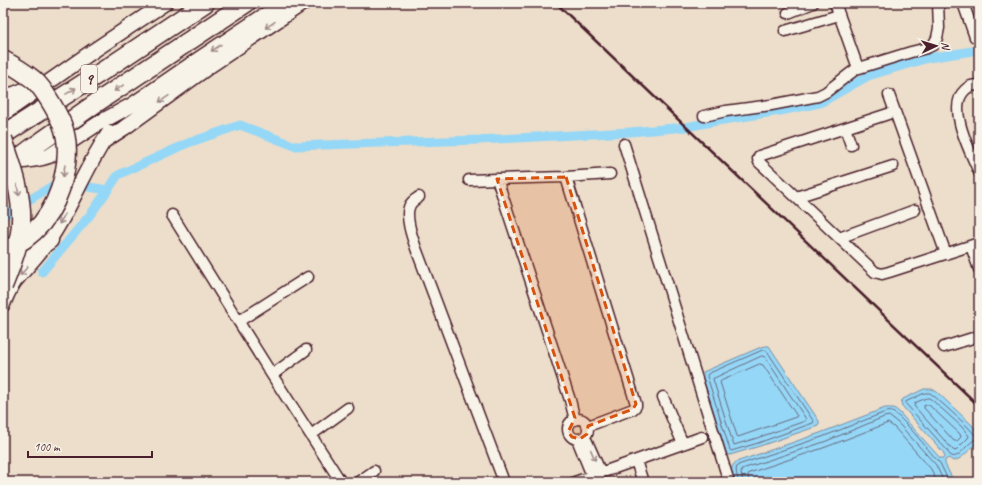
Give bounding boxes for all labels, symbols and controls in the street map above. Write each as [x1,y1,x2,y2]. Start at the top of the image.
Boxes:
one-way arrow [265,21,276,29]
north arrow [916,26,956,66]
text: N [939,41,953,51]
one-way arrow [211,44,222,52]
road number: 9 [81,65,97,93]
one-way arrow [114,84,125,92]
one-way arrow [65,87,76,95]
one-way arrow [159,95,170,103]
one-way arrow [60,165,68,178]
one-way arrow [14,183,22,196]
one-way arrow [57,213,65,225]
one-way arrow [20,265,29,276]
scale bar [28,433,152,459]
text: 100 m [34,439,61,455]
one-way arrow [590,448,597,460]

